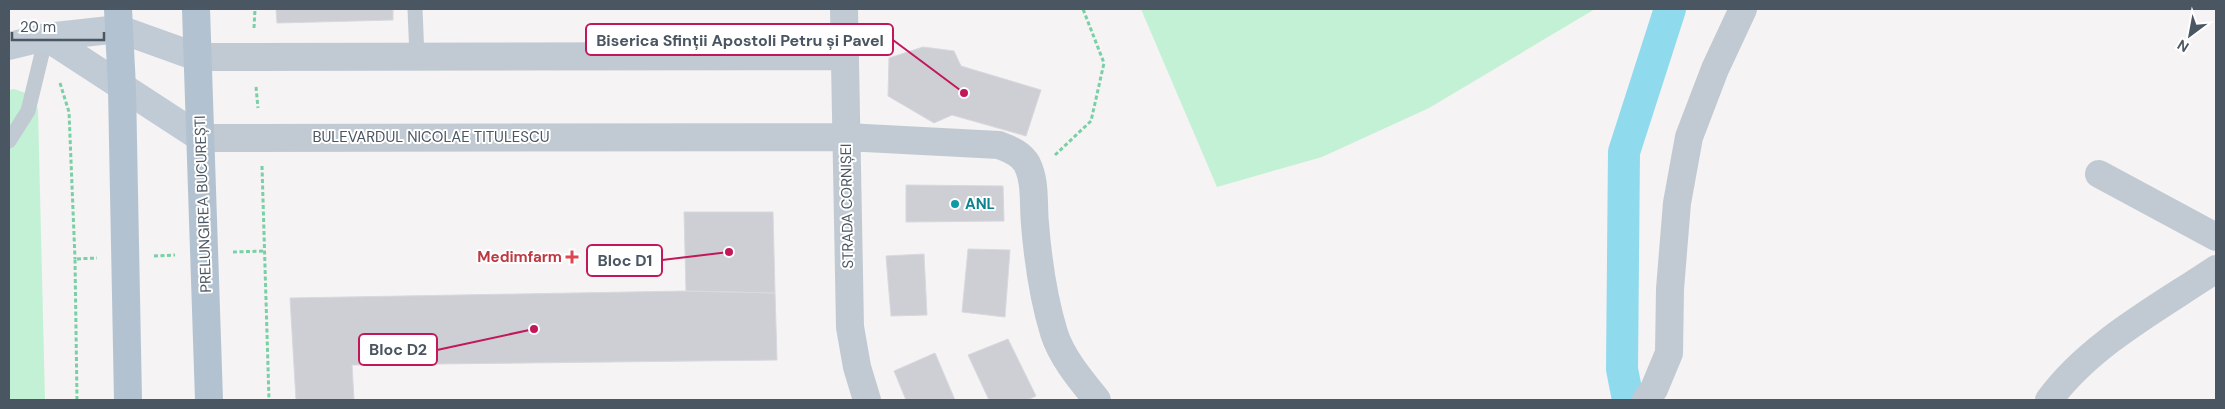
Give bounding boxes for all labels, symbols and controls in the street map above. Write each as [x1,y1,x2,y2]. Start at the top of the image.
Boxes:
scale bar [12,10,105,42]
north arrow [2165,10,2215,60]
text: 20 m [20,17,56,37]
callout: Biserica Sfinții Apostoli Petru și Pavel [586,24,893,55]
text: Biserica Sfinții Apostoli Petru și Pavel [596,30,884,51]
text: N [2174,36,2192,56]
street label: PRELUNGIREA BUCUREȘTI [190,115,216,293]
street label: BULEVARDUL NICOLAE TITULESCU [312,127,550,147]
street label: STRADA CORNIȘEI [836,143,858,269]
place label: ANL [965,194,995,214]
marker: ANL [949,198,961,210]
callout: Bloc D1 [587,245,662,276]
place label: Medimfarm [477,247,562,267]
text: Bloc D1 [598,250,652,271]
marker: Medimfarm [566,251,578,263]
callout: Bloc D2 [359,334,437,365]
text: Bloc D2 [369,339,427,360]

